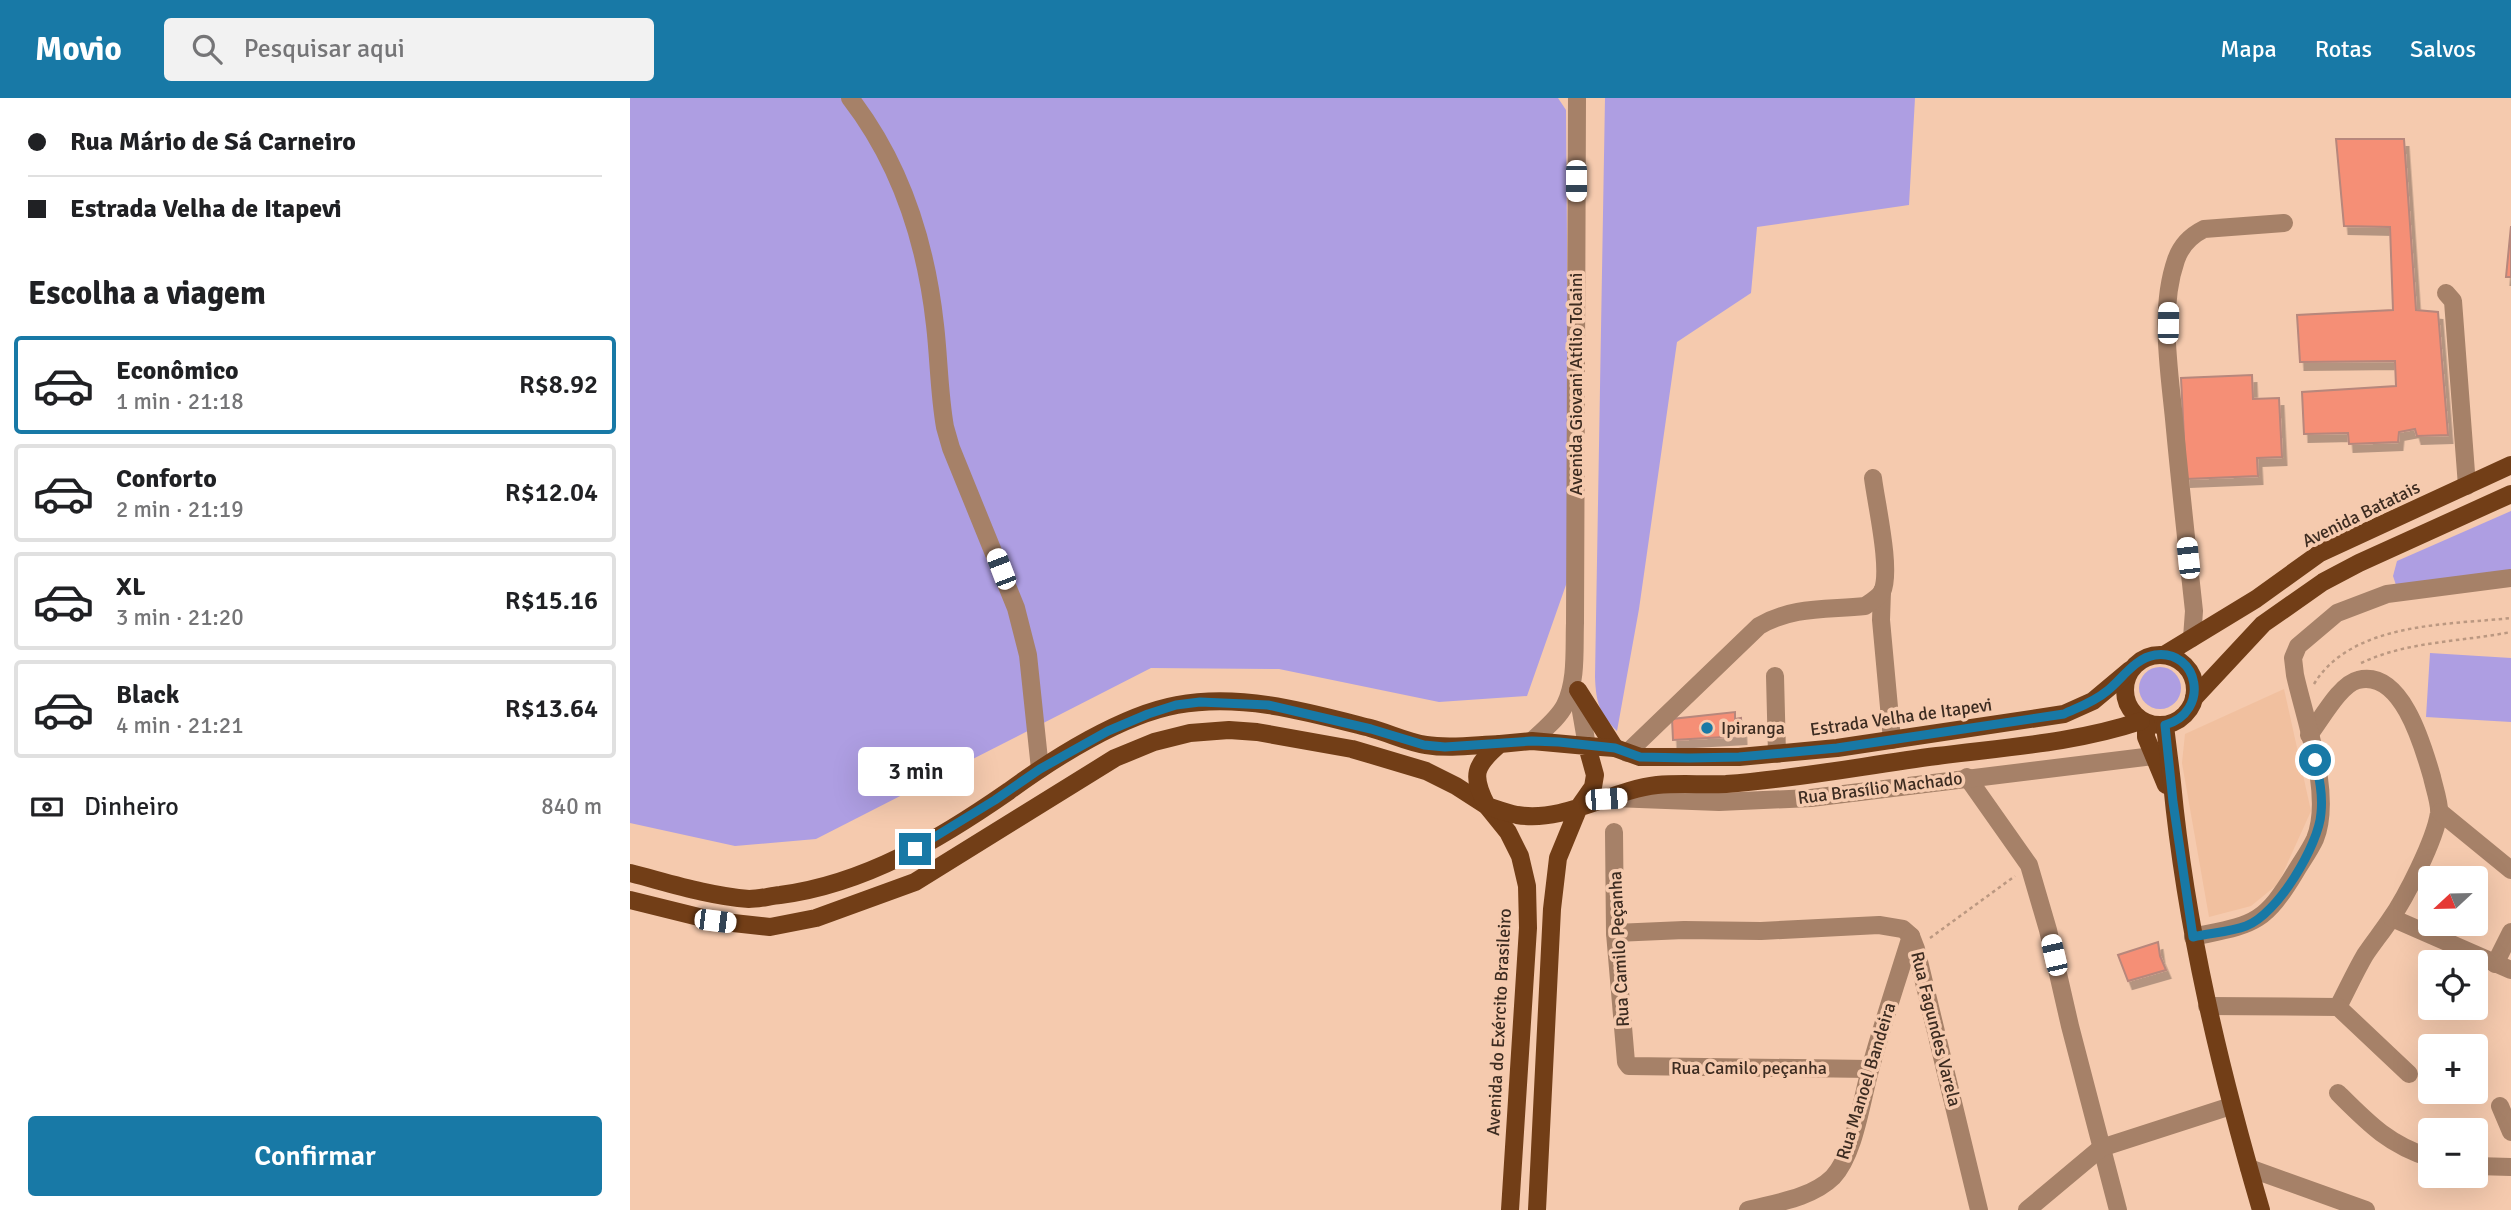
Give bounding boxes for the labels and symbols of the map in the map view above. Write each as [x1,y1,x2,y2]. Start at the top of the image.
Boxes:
car [1566,160,1587,202]
street label: Avenida Giovani Atílio Tolaini [1565,273,1587,495]
car [2158,302,2179,344]
street label: Avenida Batatais [2299,476,2424,552]
car [2176,536,2201,580]
car [984,546,1019,592]
street label: Estrada Velha de Itapevi [1809,693,1993,741]
place label: Ipiranga [1721,717,1785,739]
marker: Ipiranga [1699,720,1715,736]
route start [2299,744,2331,776]
callout: 3 min [857,748,973,796]
street label: Rua Brasílio Machado [1796,767,1964,809]
car [1585,787,1628,811]
route end [899,833,931,865]
north arrow [2418,866,2488,936]
street label: Rua Camilo Peçanha [1604,871,1634,1027]
car [693,908,738,934]
street label: Avenida do Exército Brasileiro [1482,908,1516,1136]
car [2040,932,2069,978]
street label: Rua Fagundes Varela [1906,949,1966,1109]
street label: Rua Manoel Bandeira [1832,1000,1900,1162]
street label: Rua Camilo peçanha [1671,1057,1827,1079]

